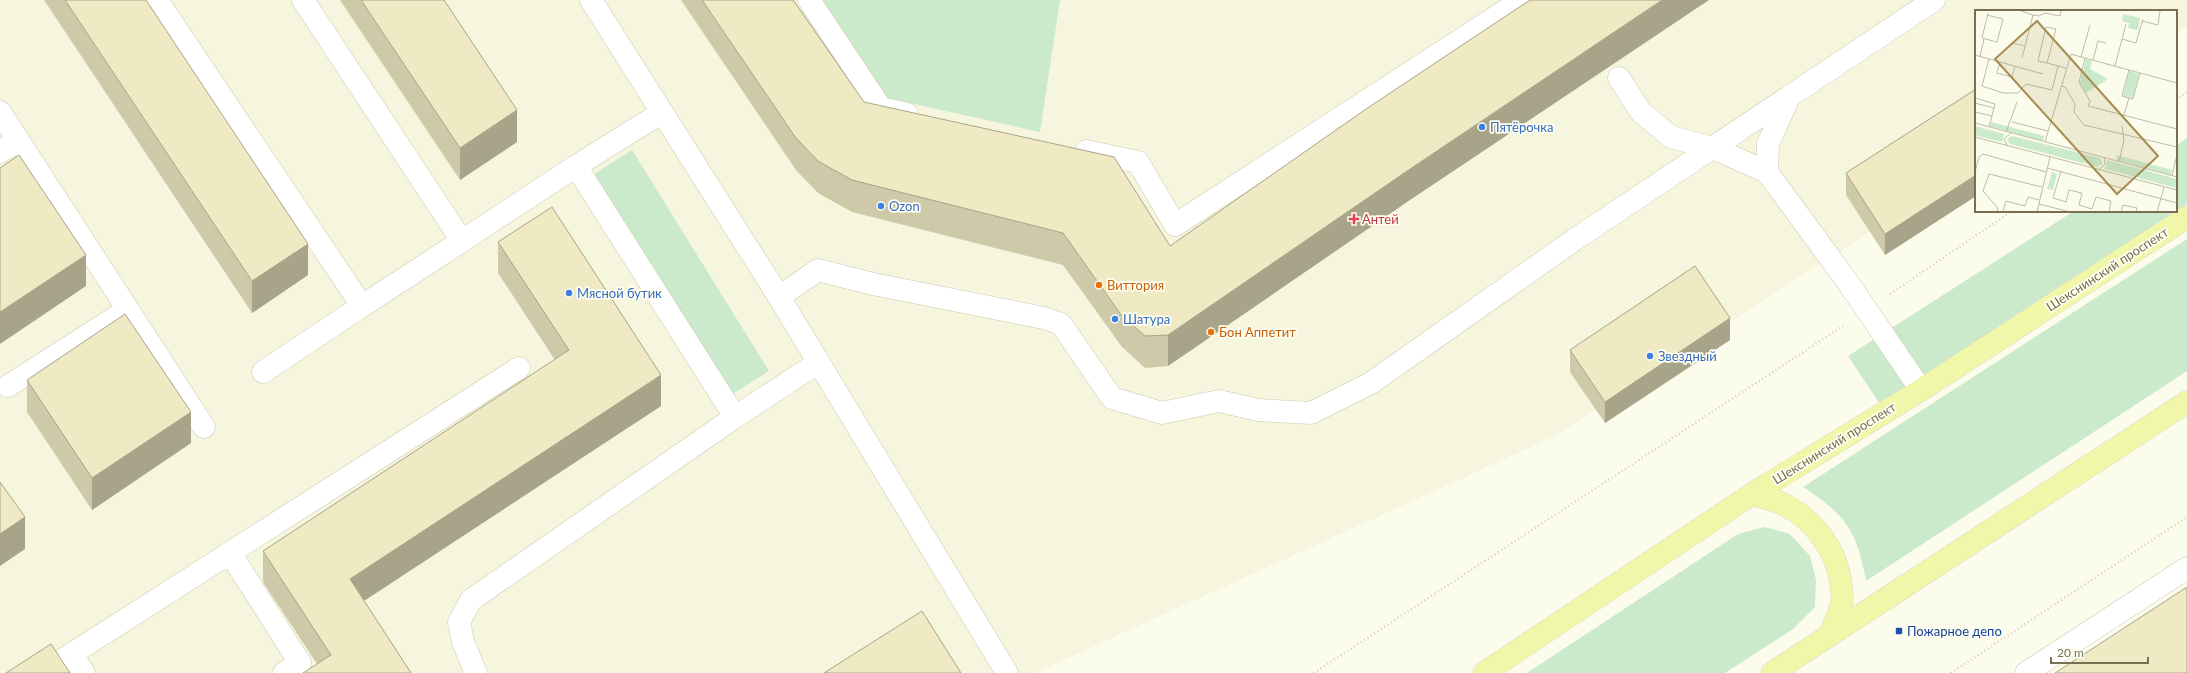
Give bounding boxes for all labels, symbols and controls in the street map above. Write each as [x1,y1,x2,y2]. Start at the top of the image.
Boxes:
inset map [1975,10,2177,212]
place label: Пятёрочка [1490,119,1554,135]
marker: Пятёрочка [1477,122,1487,132]
place label: Ozon [889,198,920,214]
marker: Ozon [876,201,886,211]
place label: Антей [1362,211,1399,227]
marker: Антей [1349,214,1359,224]
street label: Шекснинский проспект [2043,223,2171,314]
place label: Виттория [1107,277,1164,293]
marker: Виттория [1094,280,1104,290]
place label: Мясной бутик [577,285,662,301]
marker: Мясной бутик [564,288,574,298]
place label: Шатура [1123,311,1170,327]
marker: Шатура [1110,314,1120,324]
place label: Бон Аппетит [1219,324,1296,340]
marker: Бон Аппетит [1206,327,1216,337]
place label: Звездный [1658,348,1717,364]
marker: Звездный [1645,351,1655,361]
street label: Шекснинский проспект [1769,398,1899,487]
place label: Пожарное депо [1907,623,2002,639]
marker: Пожарное депо [1894,626,1904,636]
scale bar [2051,639,2148,665]
text: 20 m [2057,645,2084,660]

